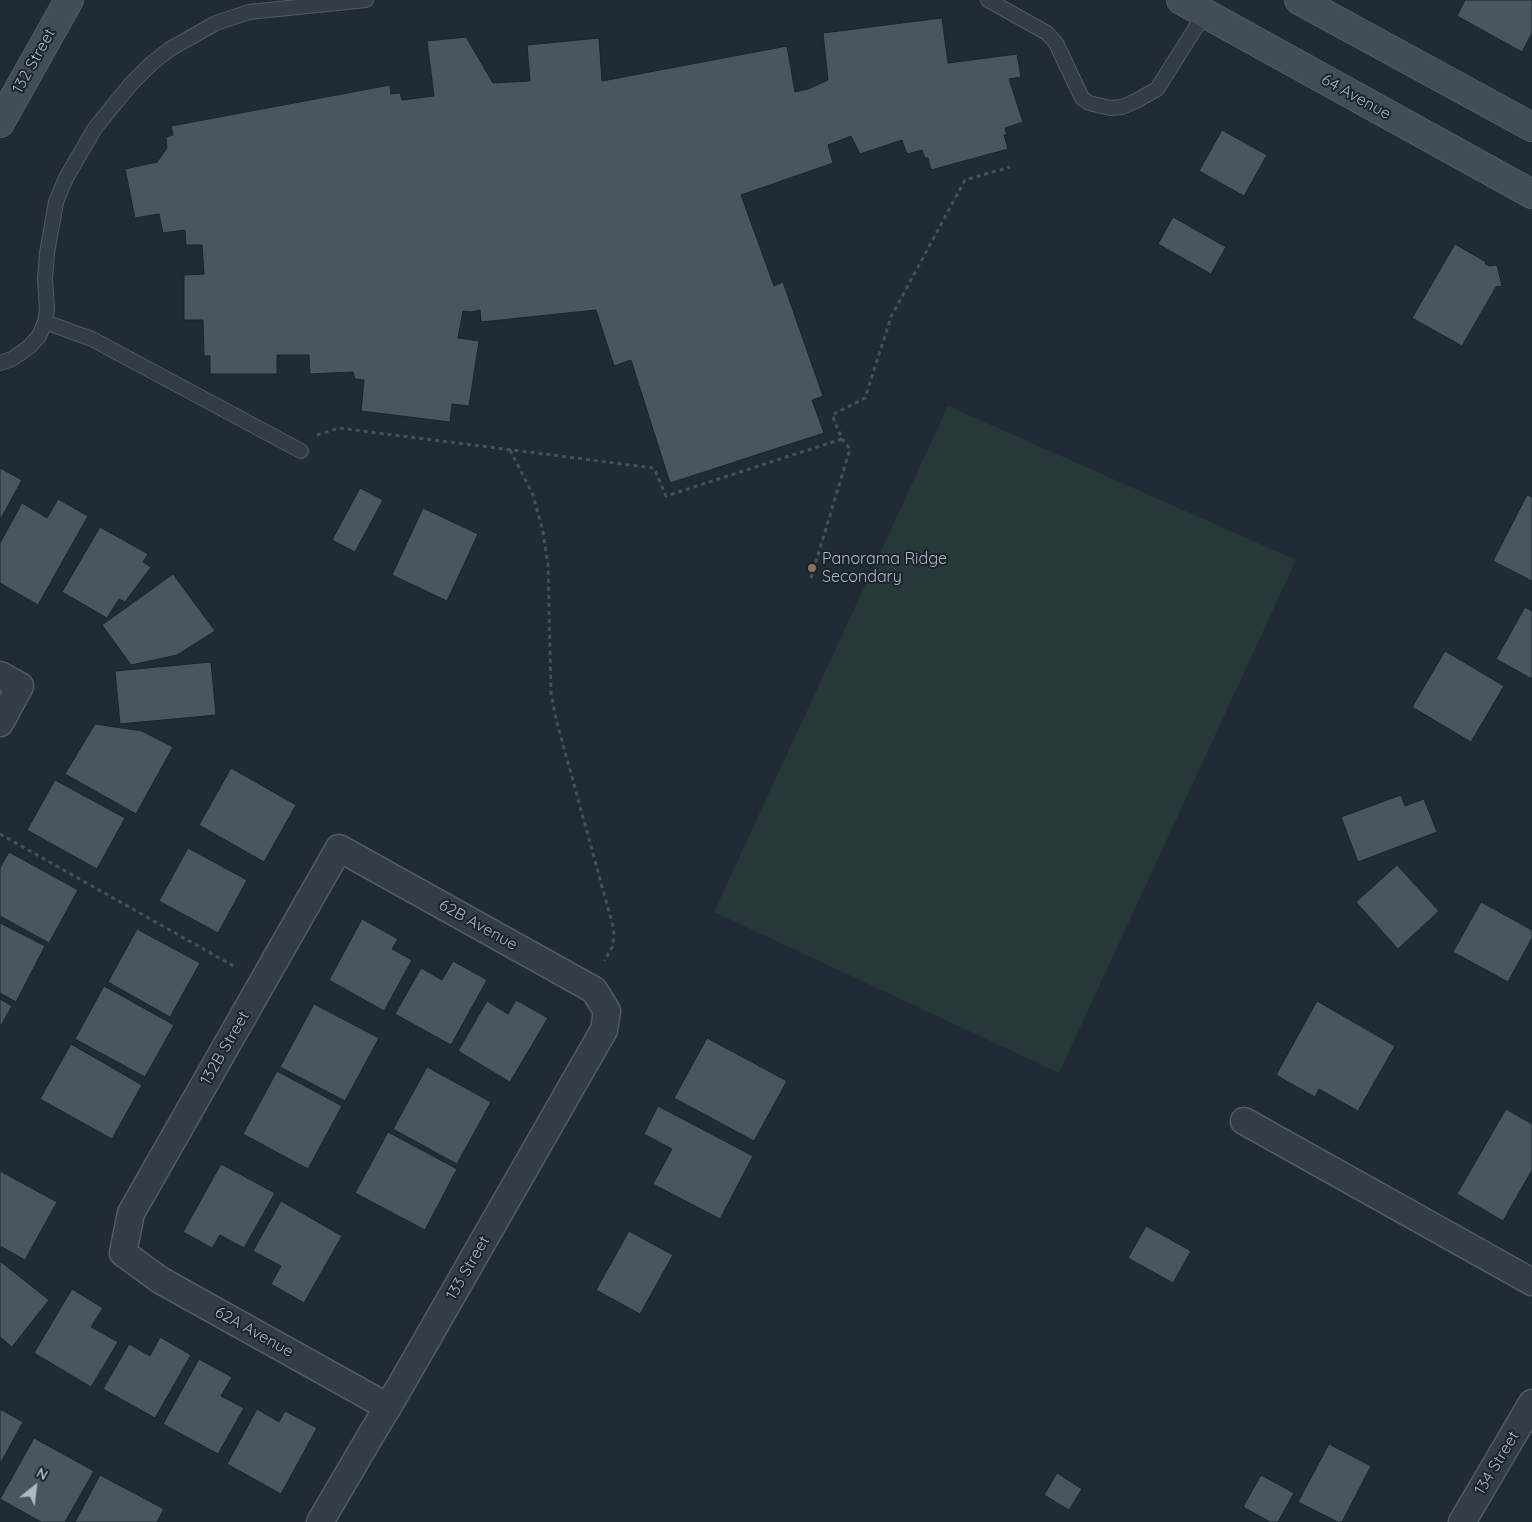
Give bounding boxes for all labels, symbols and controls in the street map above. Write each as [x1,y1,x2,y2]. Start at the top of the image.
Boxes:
street label: 132 Street [8,25,60,97]
street label: 64 Avenue [1318,70,1394,124]
place label: Panorama Ridge Secondary [822,549,947,587]
marker: Panorama Ridge Secondary [806,562,818,574]
street label: 62B Avenue [435,896,521,954]
street label: 132B Street [196,1008,254,1088]
street label: 133 Street [442,1233,494,1303]
street label: 62A Avenue [211,1303,297,1361]
street label: 134 Street [1471,1428,1523,1498]
north arrow [10,1462,60,1512]
text: N [33,1464,51,1484]

